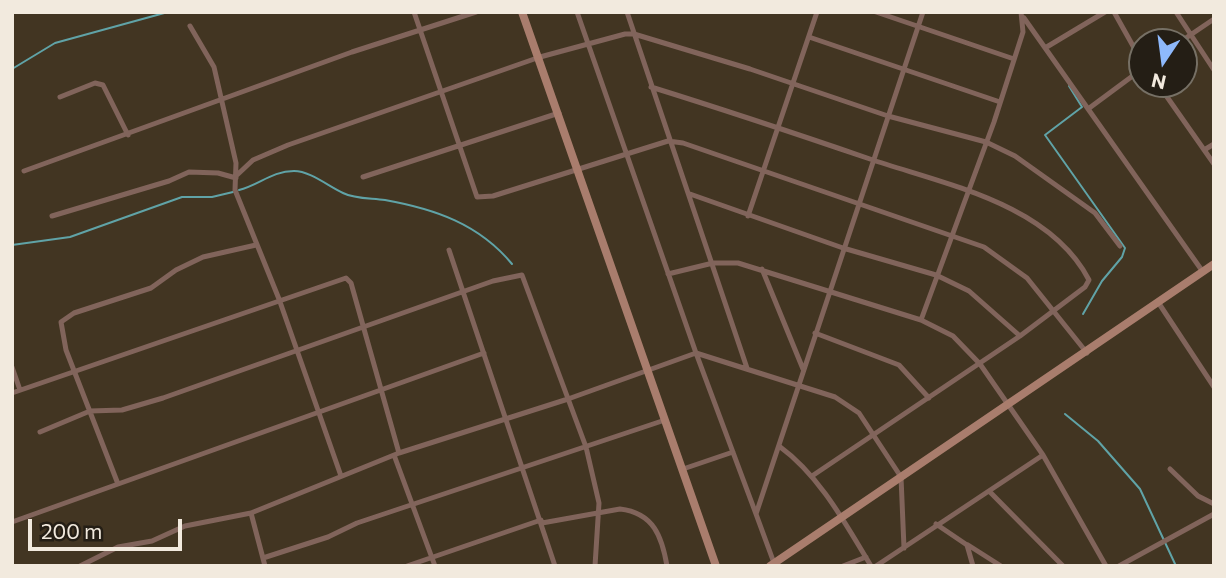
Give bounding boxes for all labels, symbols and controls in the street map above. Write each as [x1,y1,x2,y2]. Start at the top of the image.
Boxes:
north arrow [1128,28,1198,98]
text: N [1149,69,1168,95]
scale bar [32,504,186,548]
text: 200 m [41,518,102,543]

